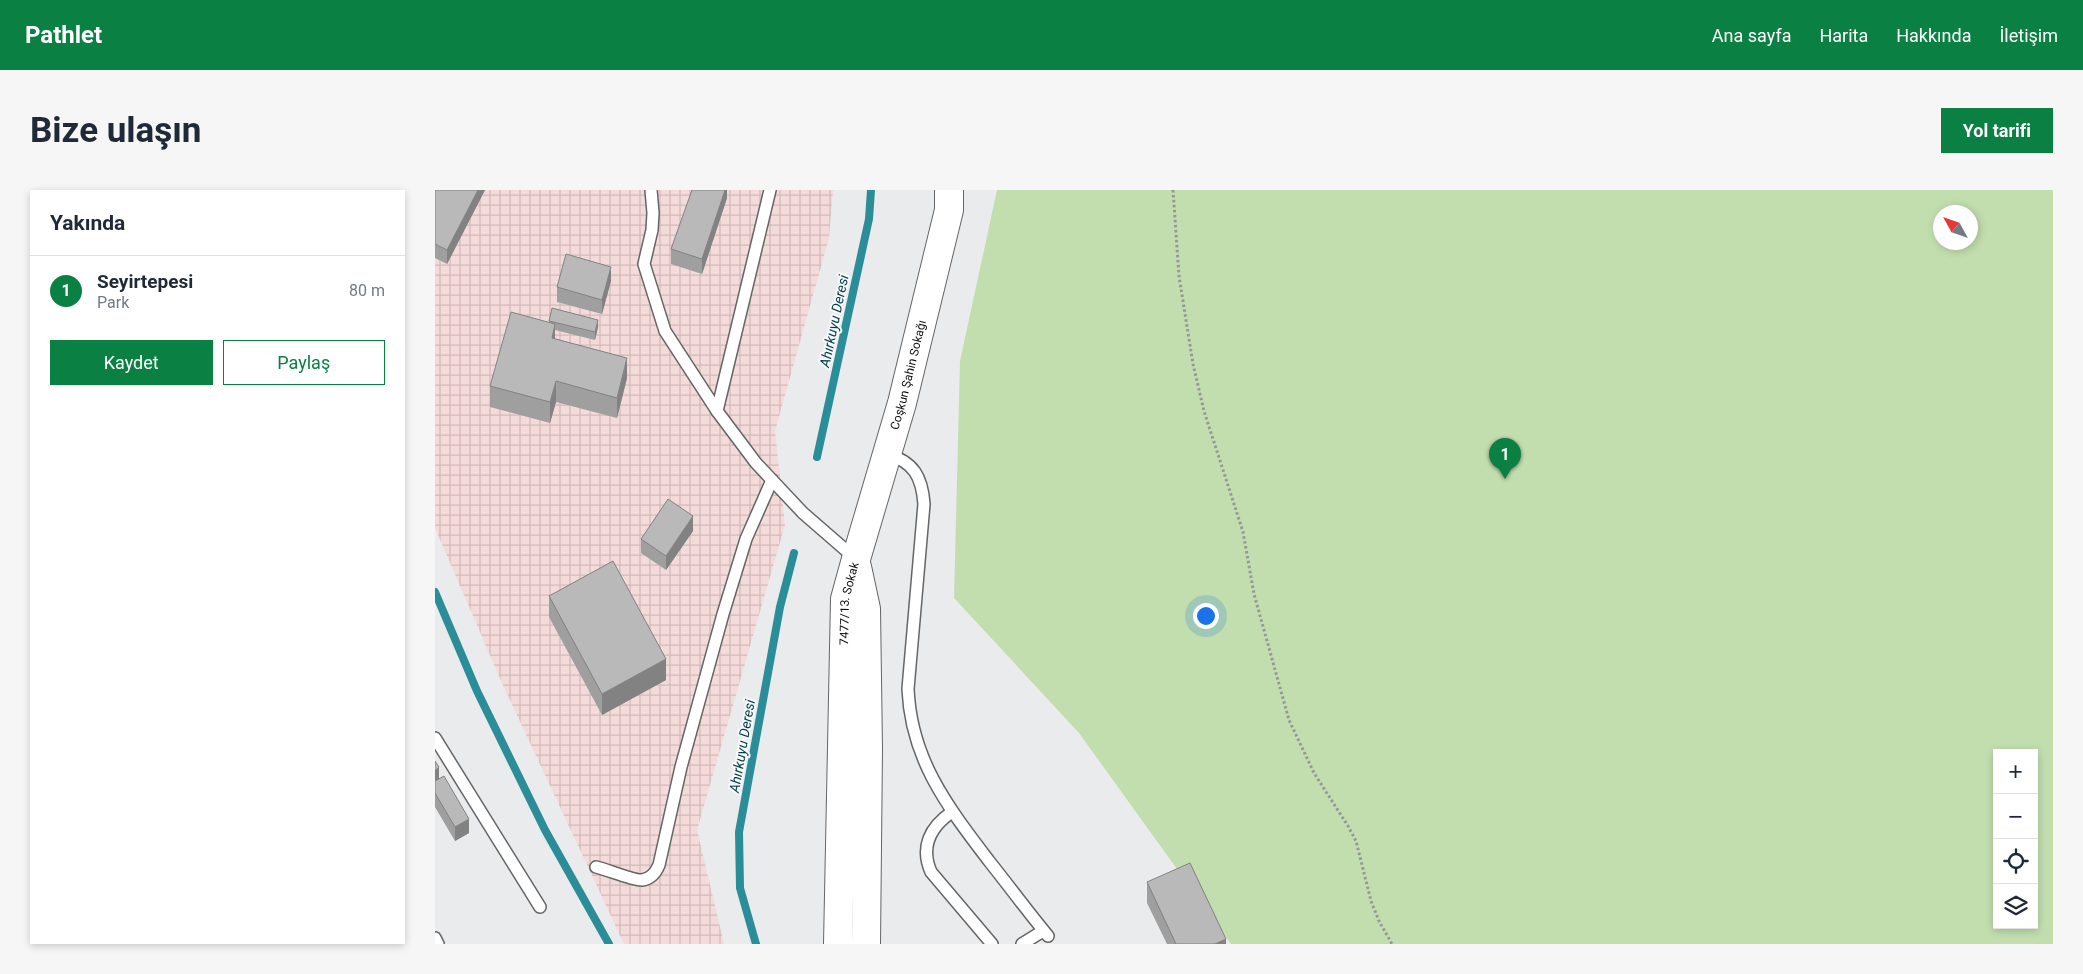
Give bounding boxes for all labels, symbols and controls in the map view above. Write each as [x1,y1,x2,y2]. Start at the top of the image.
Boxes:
text: Pathlet [25,21,102,49]
text: Ana sayfa [1712,25,1791,46]
text: Harita [1819,25,1868,46]
text: Hakkında [1896,25,1971,46]
text: İletişim [1999,25,2058,46]
button: Yol tarifi [1941,108,2053,153]
text: Bize ulaşın [30,110,201,151]
north arrow [1933,205,1978,250]
text: Yakında [50,211,125,235]
text: Seyirtepesi [97,270,193,293]
water label: Ahırkuyu Deresi [816,273,852,370]
text: 1 [61,281,71,300]
text: 80 m [349,281,385,300]
text: Park [97,293,129,312]
street label: Coşkun Şahin Sokağı [888,319,929,431]
button: Kaydet [50,340,213,385]
button: Paylaş [223,340,385,385]
pin: 1 [1489,438,1521,479]
street label: 7477/13. Sokak [837,560,862,645]
your location [1193,603,1219,629]
water label: Ahırkuyu Deresi [726,698,758,795]
map controls [1993,749,2038,929]
button: + [1993,749,2038,794]
button: − [1993,794,2038,839]
button: locate [1993,839,2038,884]
button: layers [1993,884,2038,929]

